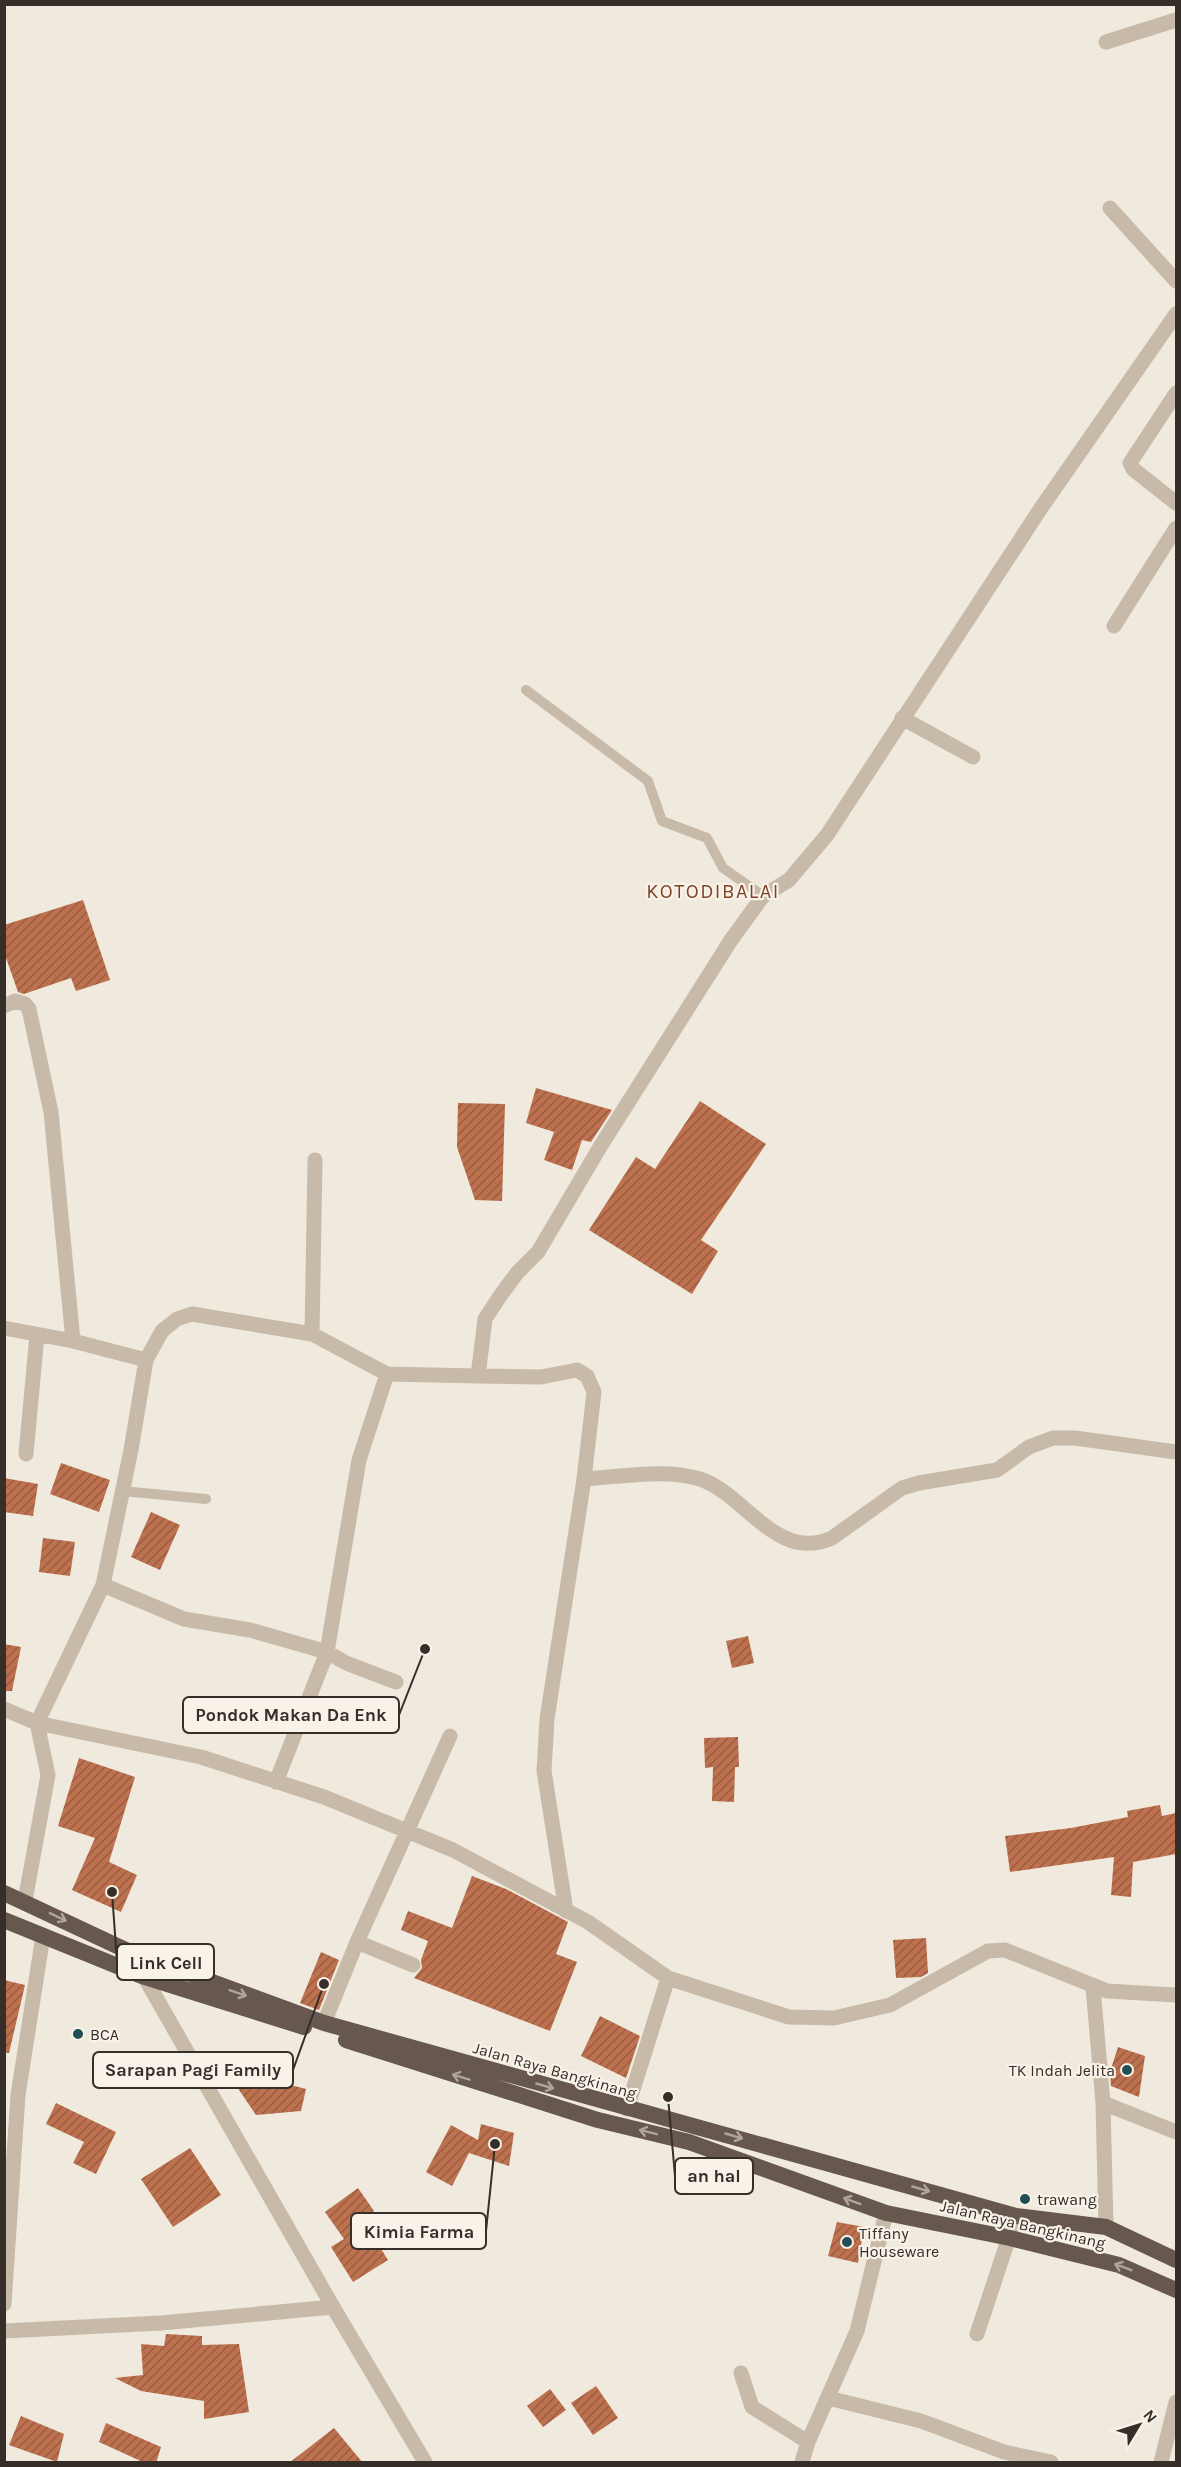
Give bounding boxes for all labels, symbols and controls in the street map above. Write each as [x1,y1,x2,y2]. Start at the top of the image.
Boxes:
district label: KOTODIBALAI [646,880,780,903]
callout: Pondok Makan Da Enk [183,1697,399,1733]
text: Pondok Makan Da Enk [195,1704,387,1726]
one-way arrow [48,1912,66,1924]
callout: Link Cell [117,1944,214,1980]
text: Link Cell [129,1952,203,1974]
one-way arrow [228,1988,247,1999]
place label: BCA [90,2025,119,2044]
marker: BCA [71,2027,85,2041]
street label: Jalan Raya Bangkinang [471,2038,639,2103]
callout: Sarapan Pagi Family [93,2052,293,2088]
text: Sarapan Pagi Family [105,2059,281,2081]
place label: TK Indah Jelita [1009,2061,1115,2080]
marker: TK Indah Jelita [1120,2063,1134,2077]
one-way arrow [452,2070,471,2081]
one-way arrow [535,2081,554,2092]
one-way arrow [639,2125,658,2137]
one-way arrow [724,2131,743,2142]
callout: an hal [675,2158,753,2194]
text: an hal [687,2165,741,2187]
one-way arrow [911,2184,930,2195]
place label: trawang [1037,2190,1097,2209]
marker: trawang [1018,2192,1032,2206]
one-way arrow [843,2194,862,2205]
street label: Jalan Raya Bangkinang [938,2196,1107,2253]
callout: Kimia Farma [351,2213,486,2249]
text: Kimia Farma [364,2221,474,2243]
place label: Tiffany Houseware [859,2224,939,2261]
marker: Tiffany Houseware [840,2235,854,2249]
one-way arrow [1114,2261,1133,2272]
north arrow [1109,2395,1169,2455]
text: N [1139,2406,1161,2426]

